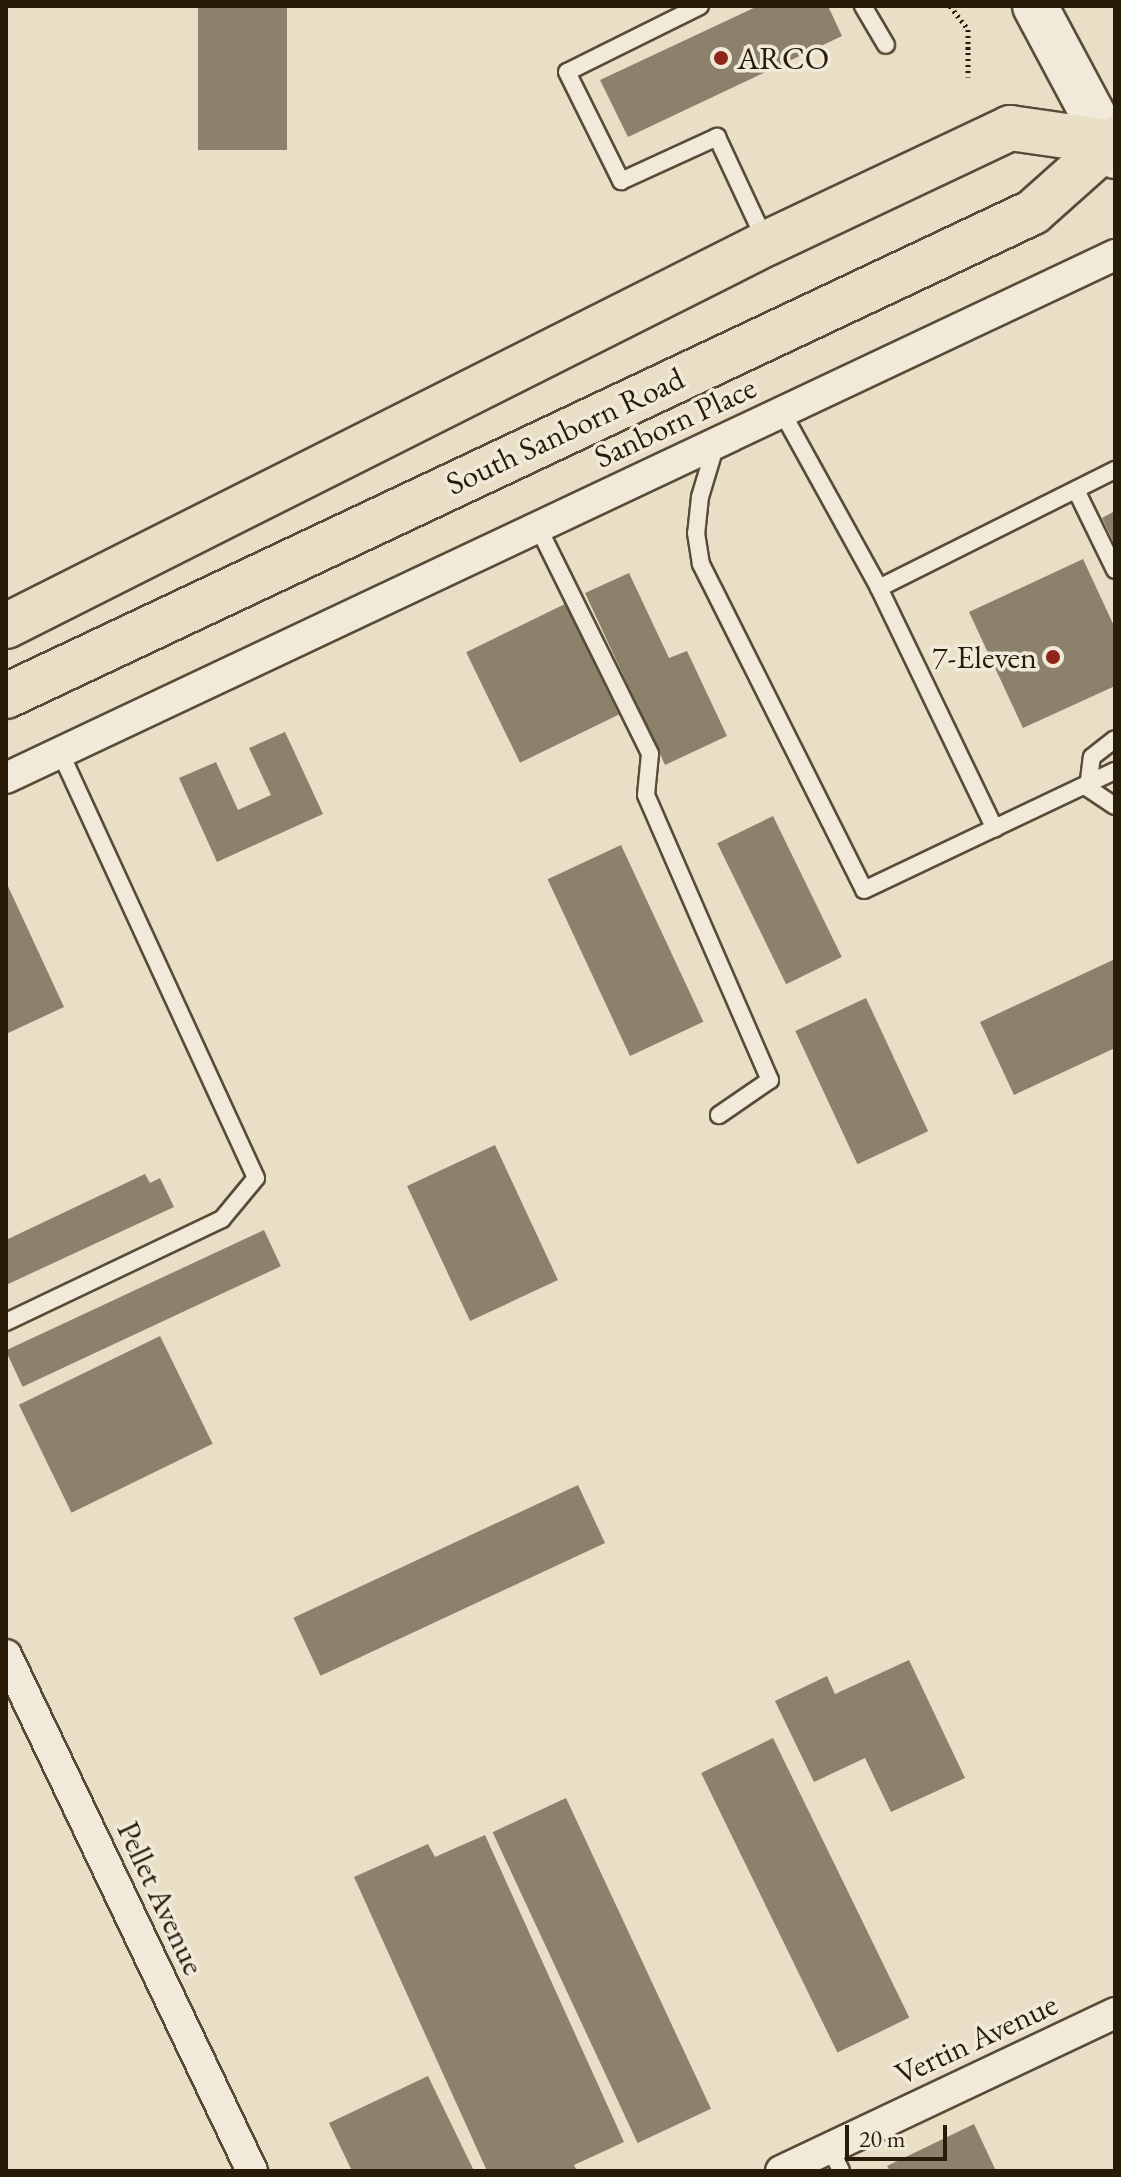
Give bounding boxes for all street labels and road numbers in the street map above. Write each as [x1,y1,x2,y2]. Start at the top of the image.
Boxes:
street label: South Sanborn Road [440,359,690,503]
street label: Sanborn Place [588,368,762,476]
street label: Pellet Avenue [109,1815,213,1981]
street label: Vertin Avenue [889,1985,1063,2093]

